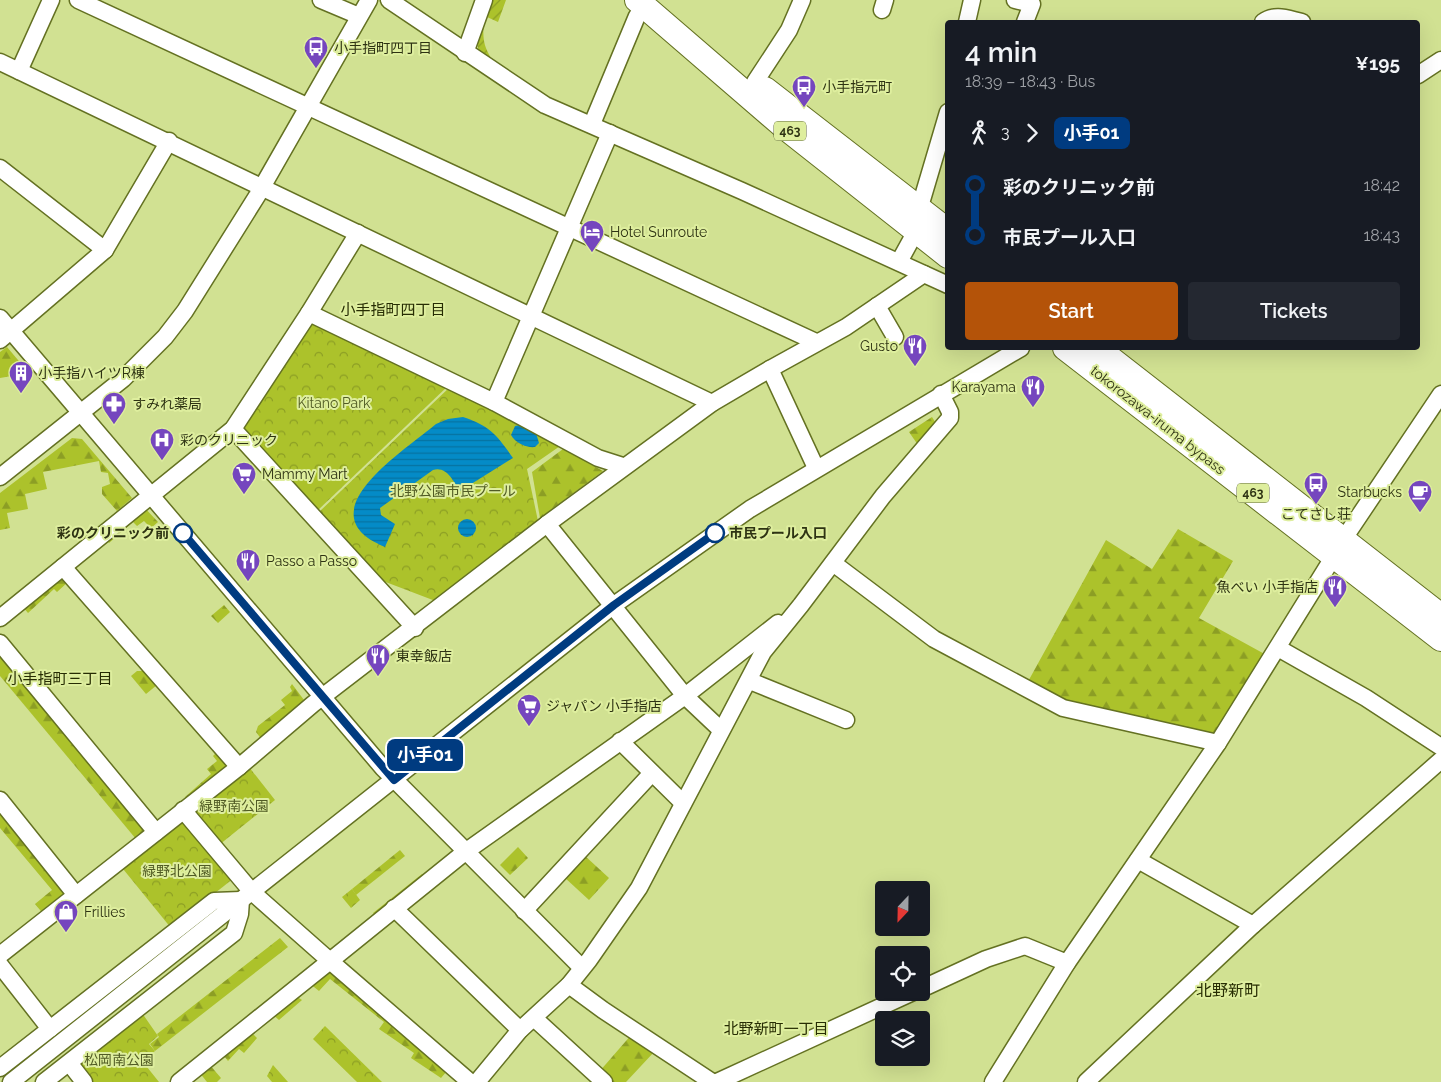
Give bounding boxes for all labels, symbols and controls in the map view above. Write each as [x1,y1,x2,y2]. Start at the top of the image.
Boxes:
bus stop icon: 小手指町四丁目 [303,35,329,69]
text: 4 min [965,36,1037,69]
place label: 小手指町四丁目 [334,40,432,56]
text: ¥195 [1355,52,1400,74]
text: 18:39 – 18:43 · Bus [965,72,1095,91]
bus stop icon: 小手指元町 [791,74,817,108]
place label: 小手指元町 [822,79,892,95]
icon: walk [965,119,993,147]
icon: forward [1018,119,1046,147]
road number: 463 [774,122,806,140]
text: 小手01 [1064,122,1120,143]
text: 3 [1001,123,1010,142]
text: 彩のクリニック前 [1003,176,1155,198]
text: 18:42 [1364,176,1400,195]
hotel icon: Hotel Sunroute [579,219,605,253]
place label: Hotel Sunroute [610,224,707,240]
text: 市民プール入口 [1003,226,1136,248]
text: 18:43 [1363,226,1400,245]
button: Start [965,282,1178,340]
button: Tickets [1188,282,1400,340]
district label: 小手指町四丁目 [340,301,446,319]
restaurant icon: Gusto [902,333,928,367]
place label: Gusto [860,338,898,354]
building icon: 小手指ハイツR棟 [8,360,34,394]
street label: tokorozawa-iruma bypass [1088,363,1229,478]
place label: 小手指ハイツR棟 [38,365,145,381]
restaurant icon: Karayama [1020,374,1046,408]
place label: Karayama [952,379,1016,395]
pharmacy icon: すみれ薬局 [101,391,127,425]
park label: Kitano Park [297,395,371,411]
place label: すみれ薬局 [132,396,202,412]
hospital icon: 彩のクリニック [149,427,175,461]
place label: 彩のクリニック [180,432,278,448]
supermarket icon: Mammy Mart [231,461,257,495]
place label: Mammy Mart [262,466,348,482]
bus stop icon: こてさし荘 [1303,471,1329,505]
cafe icon: Starbucks [1407,479,1433,513]
park label: 北野公園市民プール [390,483,516,499]
road number: 463 [1237,483,1269,502]
place label: Starbucks [1338,484,1402,500]
place label: こてさし荘 [1281,506,1351,522]
marker: 彩のクリニック前 [173,523,193,543]
marker: 市民プール入口 [705,523,725,543]
place label: 彩のクリニック前 [57,525,169,541]
place label: 市民プール入口 [729,525,827,541]
restaurant icon: Passo a Passo [235,548,261,582]
place label: Passo a Passo [266,553,357,569]
restaurant icon: 魚べい 小手指店 [1322,574,1348,608]
place label: 魚べい 小手指店 [1216,579,1318,595]
restaurant icon: 東幸飯店 [365,643,391,677]
place label: 東幸飯店 [396,648,452,664]
district label: 小手指町三丁目 [7,670,113,688]
supermarket icon: ジャパン 小手指店 [516,693,542,727]
place label: ジャパン 小手指店 [546,698,662,714]
line badge: 小手01 [390,739,460,771]
text: 小手01 [397,744,453,765]
park label: 緑野南公園 [199,798,269,814]
park label: 緑野北公園 [142,863,212,879]
north arrow [875,881,930,936]
map controls [875,881,930,1066]
shop icon: Frillies [53,899,79,933]
place label: Frillies [84,904,126,920]
button: locate [875,946,930,1001]
district label: 北野新町 [1196,981,1260,1000]
button: layers [875,1011,930,1066]
district label: 北野新町一丁目 [723,1020,829,1038]
park label: 松岡南公園 [84,1052,154,1068]

